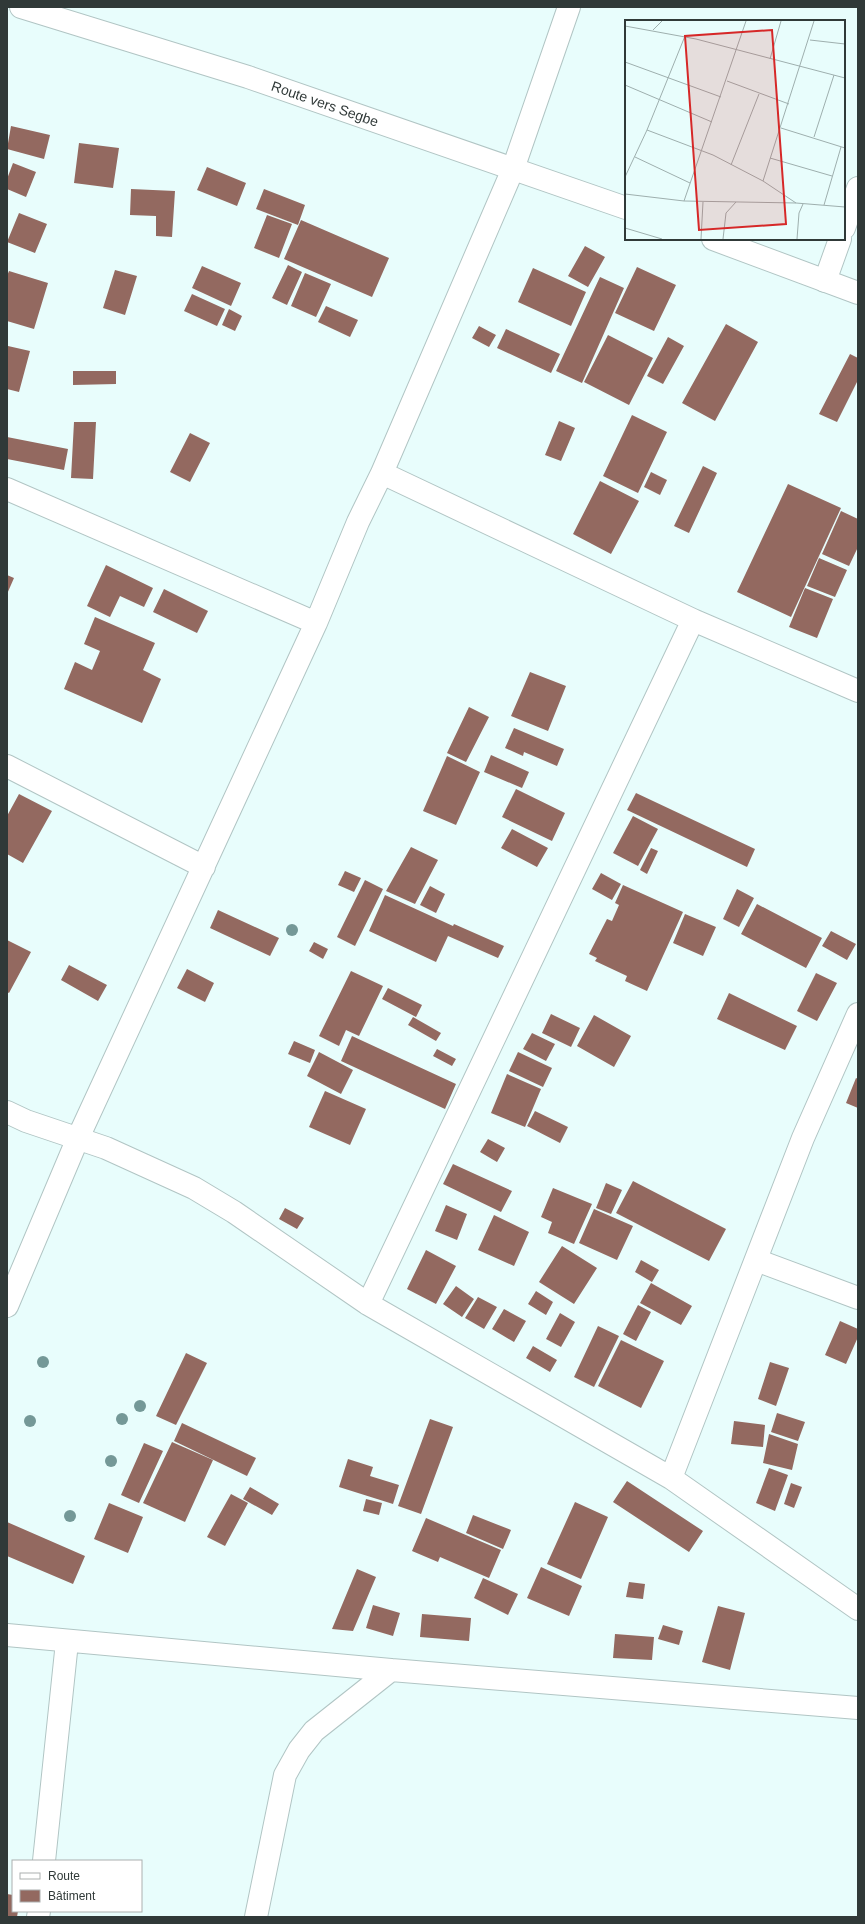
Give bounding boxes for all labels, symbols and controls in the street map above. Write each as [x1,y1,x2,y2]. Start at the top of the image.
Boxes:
inset map [625,20,845,240]
street label: Route vers Segbe [269,78,381,130]
legend [12,1860,142,1912]
text: Route [48,1869,80,1883]
text: Bâtiment [48,1889,96,1903]

